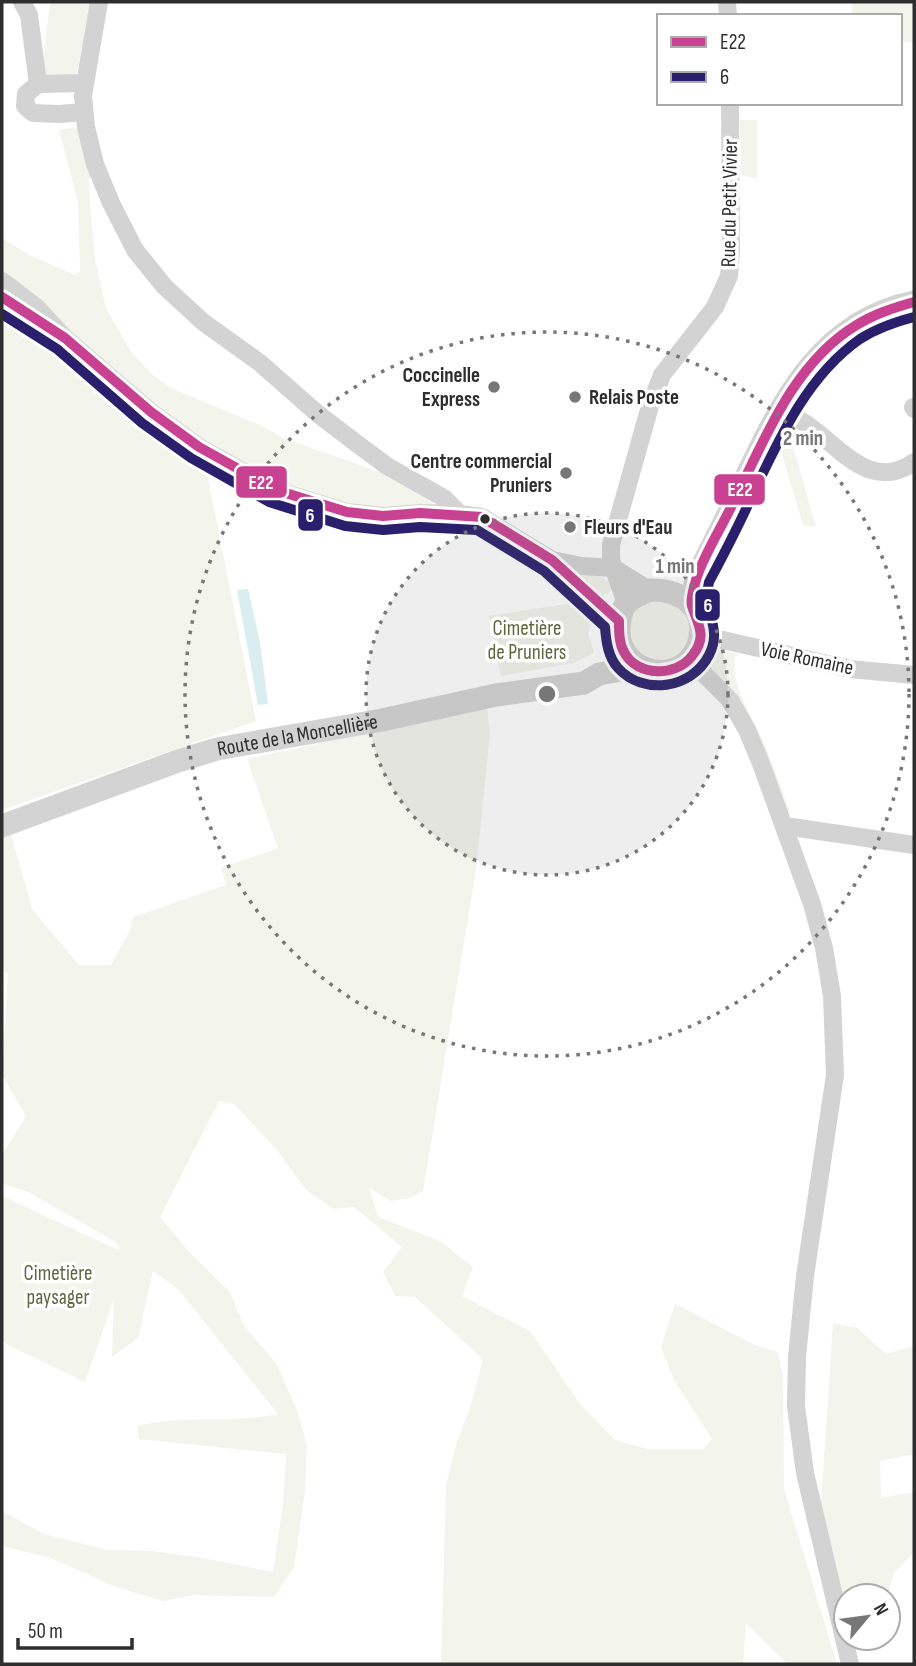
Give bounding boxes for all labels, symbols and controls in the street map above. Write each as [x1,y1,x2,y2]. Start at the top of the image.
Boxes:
legend [657,14,902,105]
text: E22 [720,30,746,55]
text: 6 [720,65,729,90]
street label: Rue du Petit Vivier [716,139,743,267]
place label: Coccinelle Express [402,363,480,412]
marker: Coccinelle Express [486,379,502,395]
place label: Relais Poste [589,385,679,410]
marker: Relais Poste [567,389,583,405]
text: 2 min [783,426,823,451]
place label: Centre commercial Pruniers [411,449,552,498]
line badge: E22 [235,465,288,499]
marker: Centre commercial Pruniers [558,465,574,481]
text: E22 [249,472,273,495]
line badge: E22 [713,473,766,506]
text: E22 [728,479,752,502]
line badge: 6 [297,498,324,532]
text: 6 [306,505,315,528]
unlabelled marker [478,512,492,526]
place label: Fleurs d'Eau [584,515,672,540]
marker: Fleurs d'Eau [562,519,578,535]
text: 1 min [655,554,695,579]
line badge: 6 [694,588,721,622]
text: 6 [704,595,713,618]
park label: Cimetière de Pruniers [488,616,566,665]
street label: Voie Romaine [758,636,856,681]
centre of rings [535,682,559,706]
street label: Route de la Moncellière [215,709,380,762]
park label: Cimetière paysager [24,1261,92,1310]
north arrow [832,1582,902,1652]
text: N [868,1599,893,1620]
scale bar [18,1606,131,1650]
text: 50 m [28,1619,63,1644]

